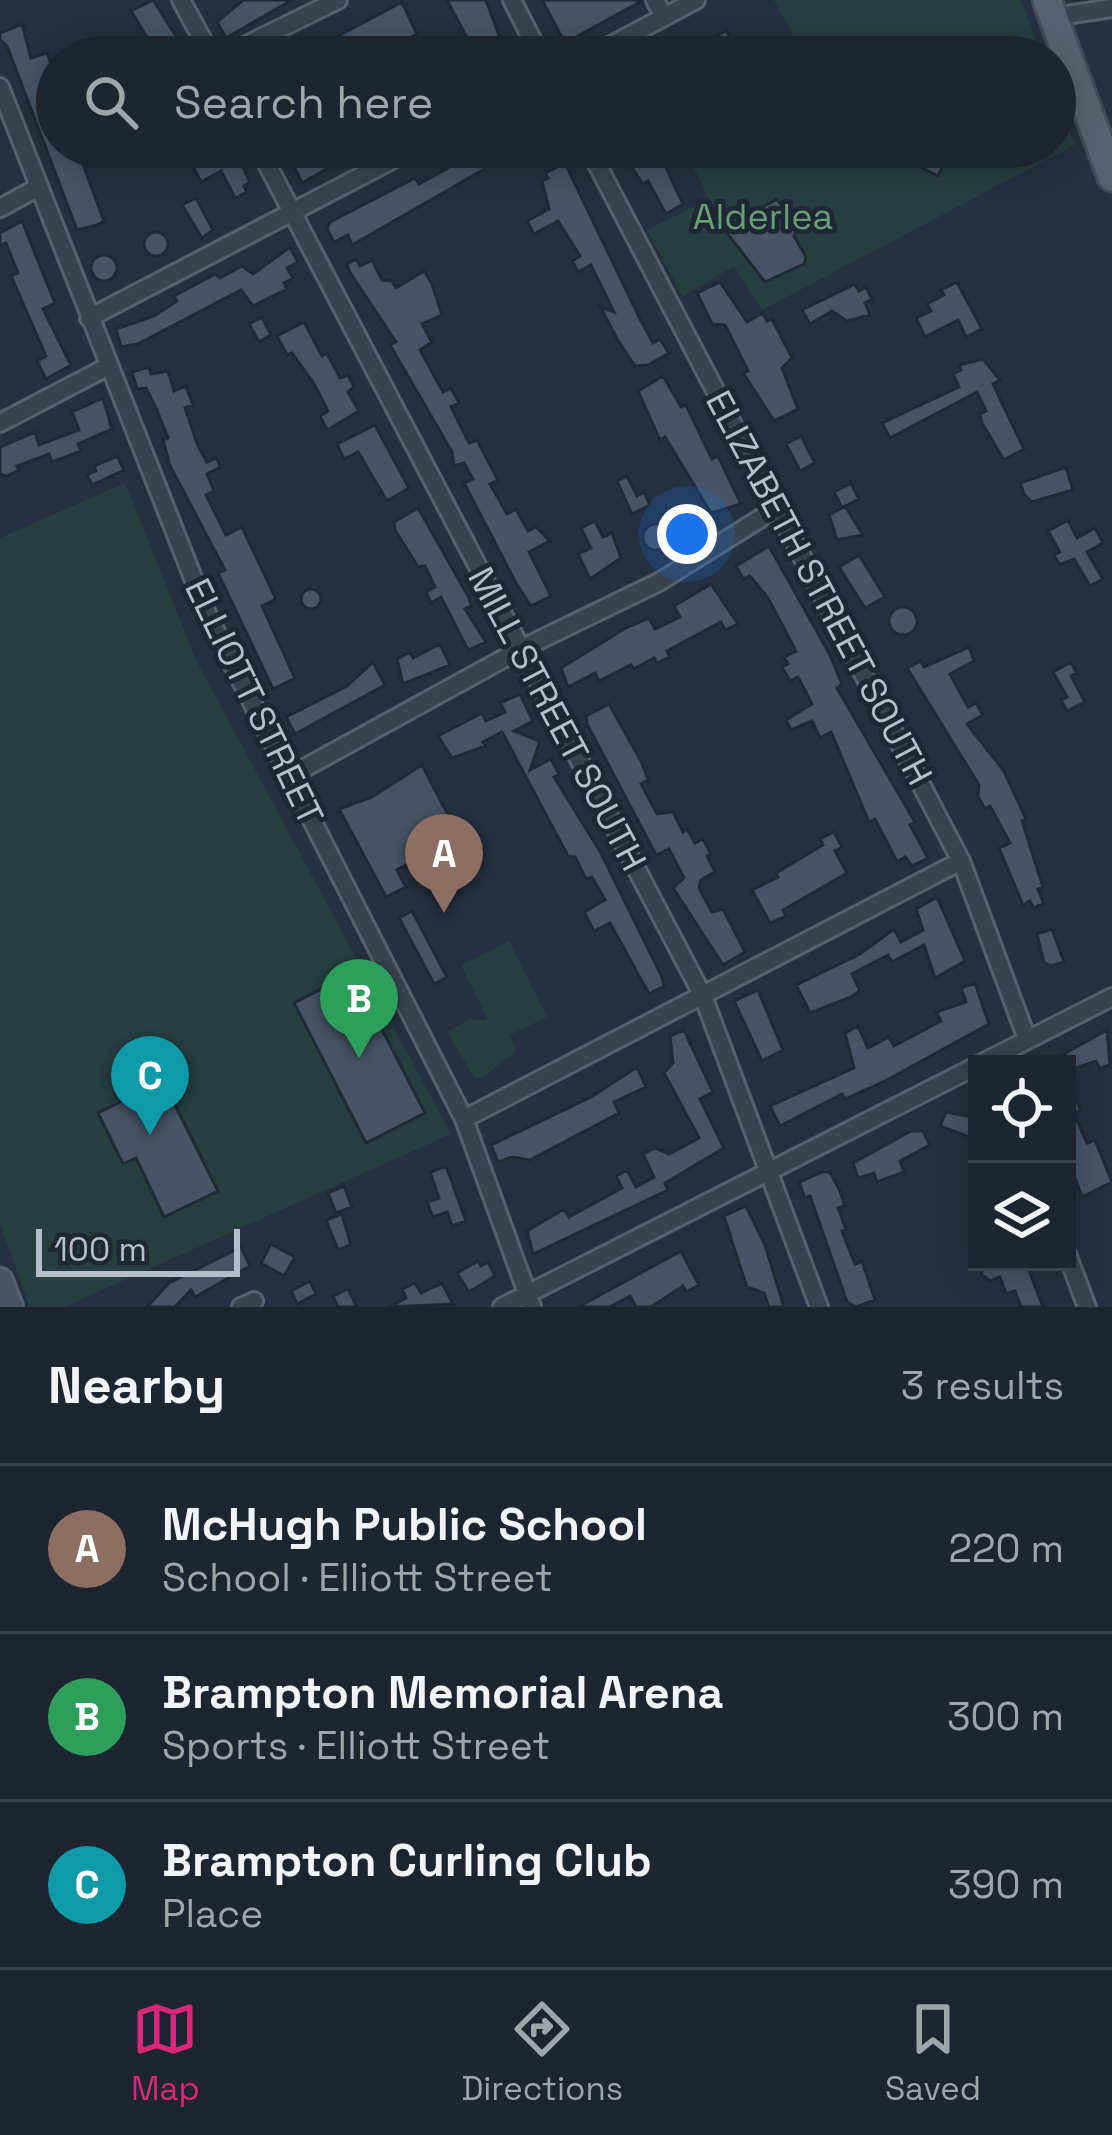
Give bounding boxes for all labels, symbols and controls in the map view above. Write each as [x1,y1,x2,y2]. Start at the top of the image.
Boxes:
search box [36,36,1076,168]
icon: search [78,69,144,135]
text: Search here [174,74,433,131]
park label: Alderlea [693,194,833,240]
street label: ELIZABETH STREET SOUTH [695,383,943,793]
your location [657,504,717,564]
street label: MILL STREET SOUTH [458,559,656,879]
street label: ELLIOTT STREET [174,571,334,833]
pin: A [405,814,483,913]
pin: B [320,959,398,1058]
pin: C [111,1036,189,1135]
map controls [968,1055,1076,1271]
button: locate [968,1055,1076,1163]
button: layers [968,1163,1076,1271]
scale bar [36,1223,240,1276]
text: 100 m [54,1229,147,1271]
text: Nearby [48,1353,225,1418]
text: 3 results [901,1361,1064,1410]
text: McHugh Public School [162,1496,647,1553]
text: A [75,1524,99,1573]
text: 220 m [948,1524,1064,1573]
text: School · Elliott Street [162,1553,553,1602]
text: Brampton Memorial Arena [162,1664,724,1721]
text: B [74,1692,100,1741]
text: 300 m [947,1692,1064,1741]
text: Sports · Elliott Street [162,1721,550,1770]
text: Brampton Curling Club [162,1832,652,1889]
text: C [74,1860,100,1909]
text: 390 m [948,1860,1064,1909]
text: Place [162,1889,263,1938]
tab: Map [131,1996,200,2110]
tab: Directions [461,1996,623,2110]
tab: Saved [885,1996,981,2110]

